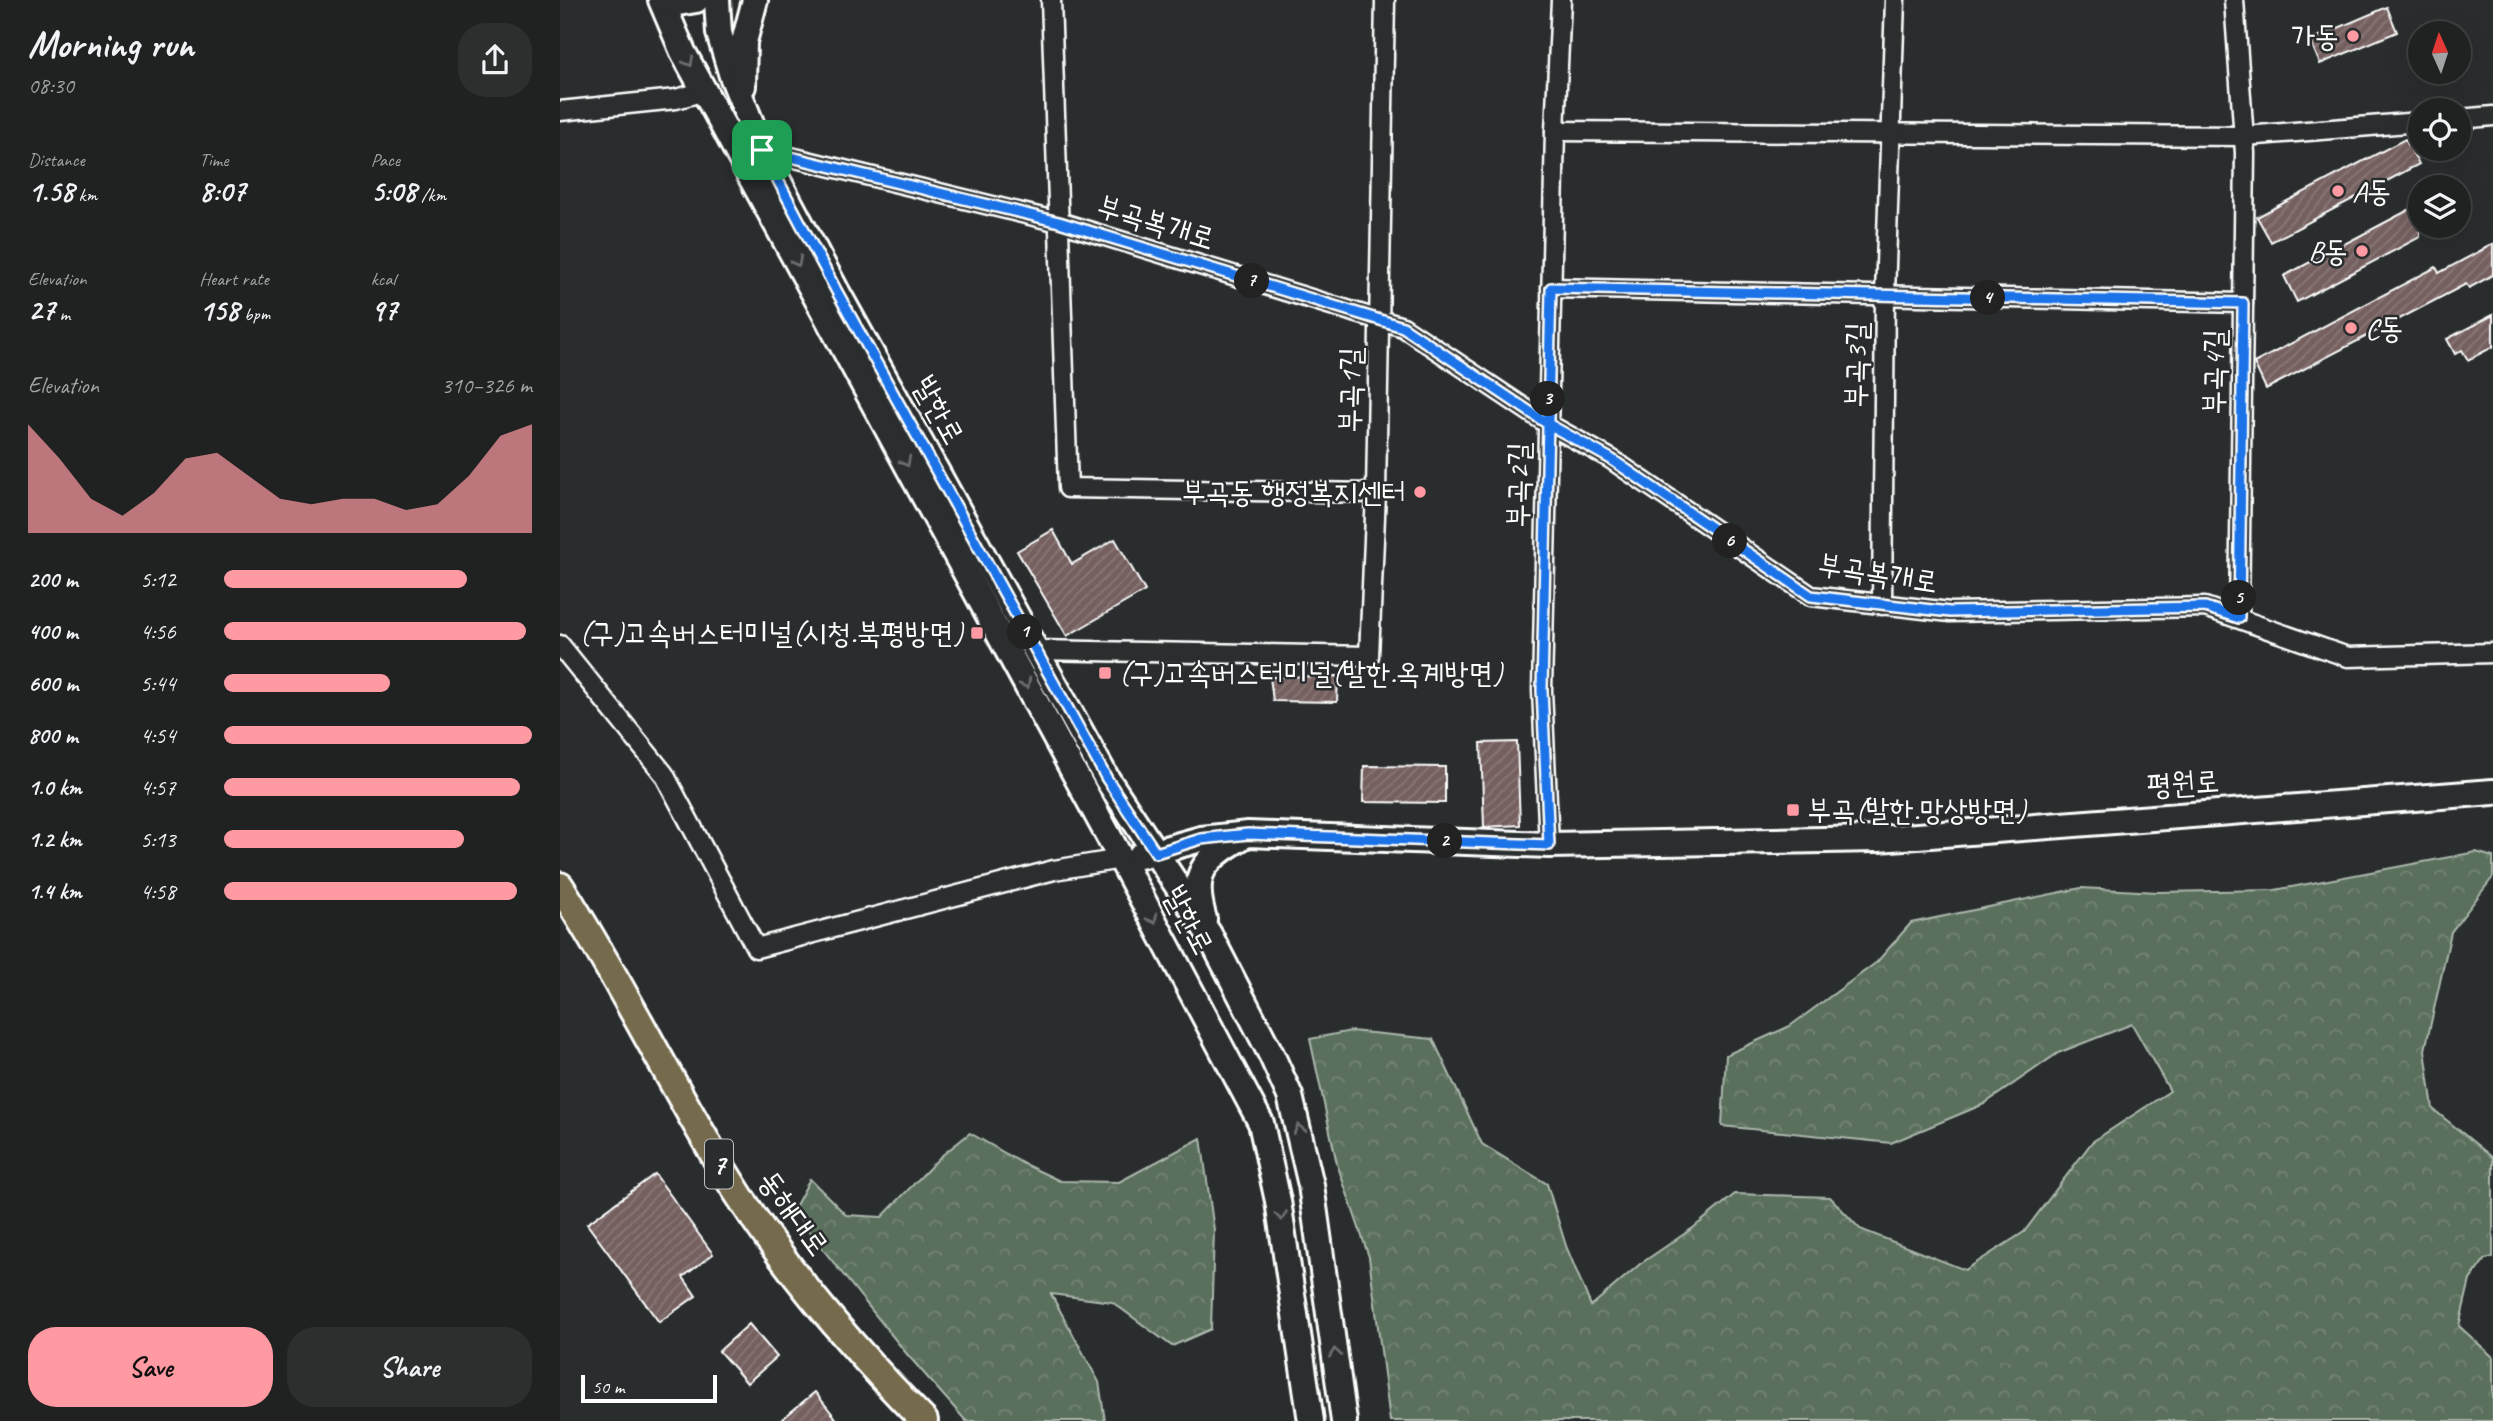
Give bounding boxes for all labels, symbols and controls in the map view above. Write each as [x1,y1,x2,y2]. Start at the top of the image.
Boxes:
place label: 가동 [2291,17,2339,55]
text: Morning run [28,21,194,68]
north arrow [2408,21,2471,84]
map controls [2408,21,2471,238]
button: share [458,23,532,97]
marker: 가동 [2345,28,2361,44]
one-way arrow [681,55,694,67]
text: 08:30 [28,71,74,100]
button: locate [2408,98,2471,161]
pin [732,120,792,180]
icon: arrive [743,131,781,169]
text: Distance [28,148,85,172]
text: Time [199,148,228,172]
text: Pace [371,148,400,172]
text: 1.58 [28,172,74,210]
text: 8:07 [199,172,246,210]
text: 5:08 [371,172,417,210]
place label: A동 [2352,172,2391,210]
button: layers [2408,175,2471,238]
text: km [74,183,97,207]
text: /km [417,183,446,207]
marker: A동 [2330,183,2346,199]
street label: 부곡복개로 [1093,186,1219,258]
place label: B동 [2308,232,2348,270]
marker: B동 [2354,243,2370,259]
one-way arrow [789,255,803,267]
pin: 7 [1234,264,1270,298]
text: Elevation [28,267,86,291]
text: Heart rate [199,267,269,291]
text: kcal [371,267,396,291]
text: 7 [1247,268,1256,292]
pin: 4 [1970,280,2006,316]
text: 4 [1983,285,1992,309]
text: 27 [28,291,55,329]
text: 158 [199,291,239,329]
text: 97 [371,291,397,329]
text: m [55,302,70,326]
text: bpm [239,302,270,326]
place label: C동 [2365,309,2403,347]
marker: C동 [2343,320,2359,336]
street label: 부곡3길 [1836,322,1876,408]
street label: 부곡4길 [2194,329,2234,415]
street label: 부곡1길 [1330,347,1370,433]
street label: 발한로 [905,369,973,451]
text: Elevation [28,371,99,400]
text: 310–326 m [441,371,532,400]
pin: 3 [1530,382,1566,416]
text: 3 [1543,386,1552,410]
street label: 부곡2길 [1498,442,1538,528]
one-way arrow [898,455,911,467]
place label: 부곡동 행정복지센터 [1181,473,1406,511]
marker: 부곡동 행정복지센터 [1412,484,1428,500]
pin: 6 [1712,524,1748,558]
text: 6 [1725,528,1734,552]
street label: 부곡복개로 [1815,545,1941,601]
text: 200 m [28,565,78,594]
text: 5:12 [140,565,176,594]
pin: 5 [2222,580,2256,616]
text: 5 [2234,585,2243,609]
place label: (구)고속버스터미널(시청.북평방면) [579,614,965,652]
pin: 1 [1008,614,1042,650]
text: 400 m [28,617,78,646]
text: 4:56 [140,617,176,646]
text: 1 [1020,619,1029,643]
marker: (구)고속버스터미널(시청.북평방면) [969,625,985,641]
place label: (구)고속버스터미널(발한.옥계방면) [1119,654,1505,692]
marker: (구)고속버스터미널(발한.옥계방면) [1097,665,1113,681]
text: 600 m [28,669,78,698]
text: 5:44 [140,669,176,698]
one-way arrow [1018,677,1031,689]
text: 800 m [28,721,78,750]
text: 4:54 [140,721,176,750]
street label: 평원로 [2146,762,2220,804]
text: 1.0 km [28,773,82,802]
text: 4:57 [140,773,176,802]
place label: 부곡(발한.망상방면) [1807,791,2028,829]
marker: 부곡(발한.망상방면) [1785,802,1801,818]
pin: 2 [1428,824,1463,858]
text: 1.2 km [28,825,82,854]
text: 5:13 [140,825,176,854]
text: 2 [1440,828,1449,852]
text: 1.4 km [28,877,82,906]
text: 4:58 [140,877,176,906]
street label: 발한로 [1155,879,1223,961]
one-way arrow [1145,912,1158,924]
one-way arrow [1292,1123,1307,1135]
road number: 7 [705,1140,733,1188]
street label: 동해대로 [750,1163,838,1263]
one-way arrow [1273,1210,1288,1221]
button: Save [28,1327,273,1407]
button: Share [287,1327,532,1407]
one-way arrow [1328,1348,1343,1359]
scale bar [581,1372,718,1404]
text: 50 m [592,1375,624,1399]

